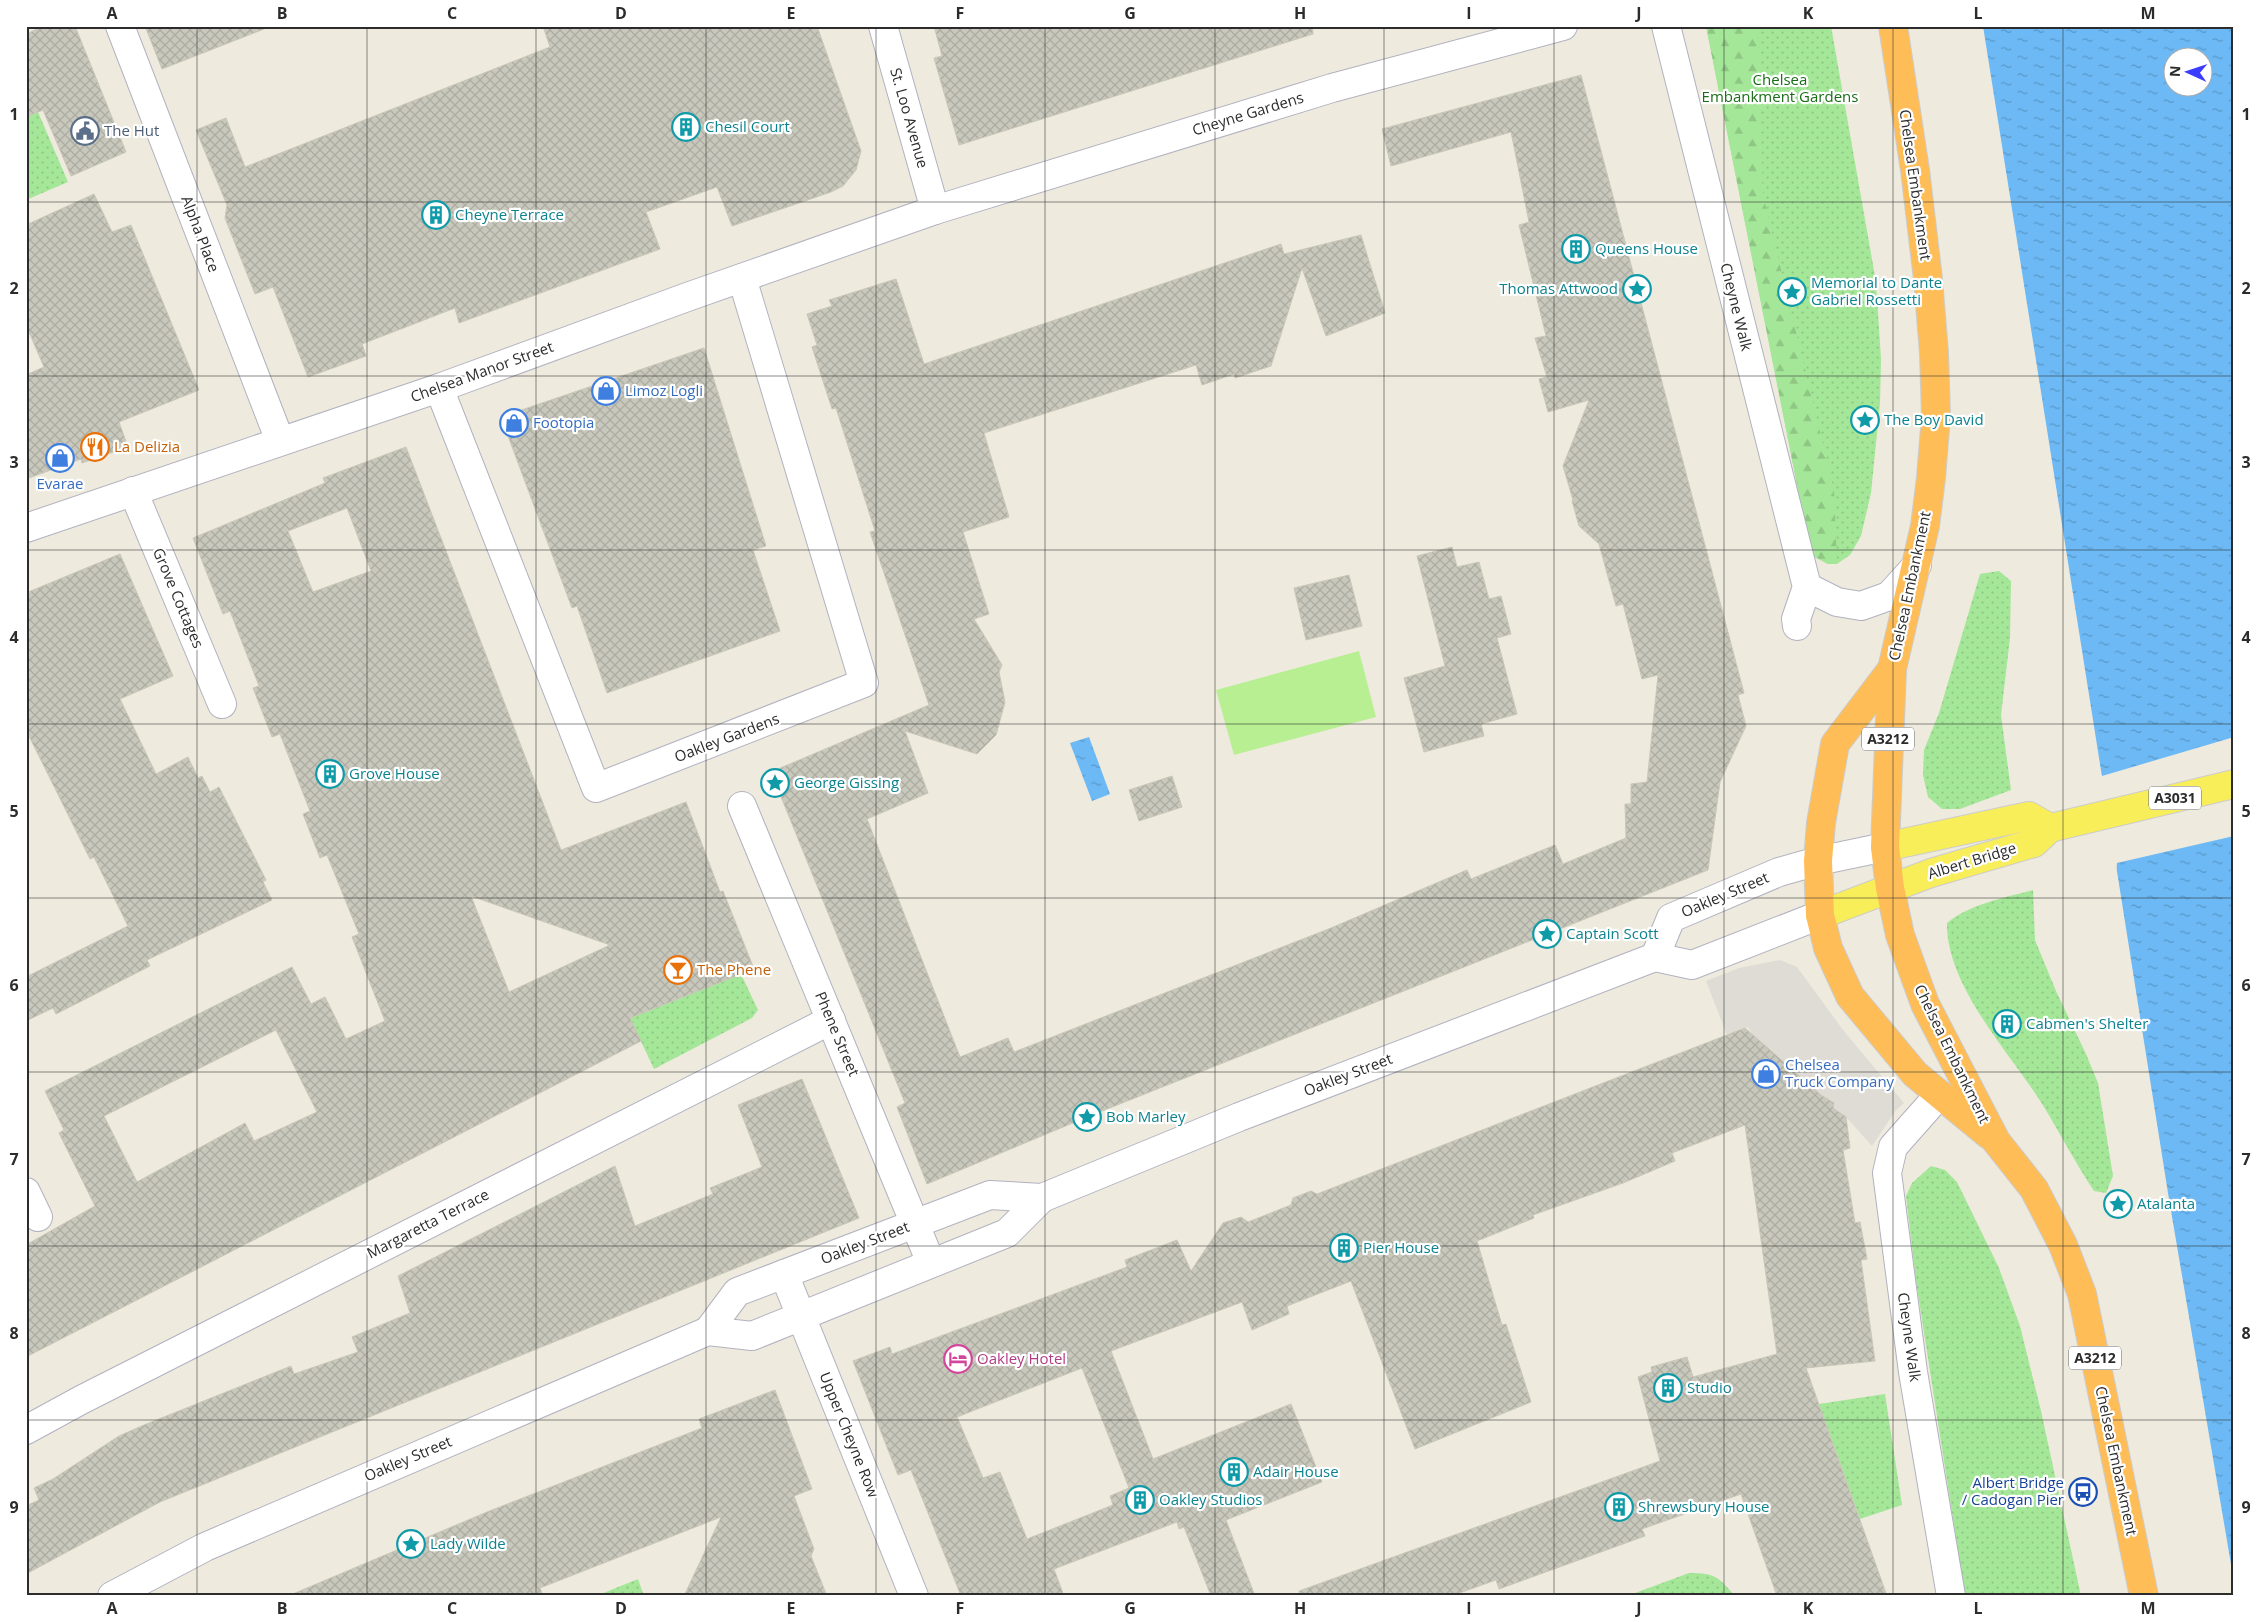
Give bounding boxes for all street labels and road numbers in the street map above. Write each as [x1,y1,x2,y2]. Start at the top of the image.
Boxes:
street label: St. Loo Avenue [886,65,934,170]
street label: Cheyne Gardens [1190,87,1306,139]
street label: Chelsea Embankment [1895,108,1936,262]
street label: Alpha Place [177,192,225,275]
street label: Cheyne Walk [1716,261,1758,353]
street label: Chelsea Manor Street [407,336,556,406]
street label: Chelsea Embankment [1883,509,1935,662]
street label: Grove Cottages [149,544,209,651]
street label: Oakley Gardens [671,708,782,766]
road number: A3212 [1862,728,1914,751]
road number: A3031 [2149,786,2201,810]
street label: Albert Bridge [1925,837,2018,883]
street label: Oakley Street [1678,867,1772,922]
street label: Chelsea Embankment [1911,981,1995,1126]
street label: Phene Street [811,988,865,1079]
street label: Oakley Street [1300,1048,1395,1100]
street label: Margaretta Terrace [363,1184,492,1263]
street label: Oakley Street [817,1216,912,1268]
street label: Cheyne Walk [1894,1291,1926,1383]
road number: A3212 [2069,1346,2121,1370]
street label: Upper Cheyne Row [816,1369,884,1501]
street label: Chelsea Embankment [2091,1384,2143,1537]
street label: Oakley Street [361,1431,455,1486]

